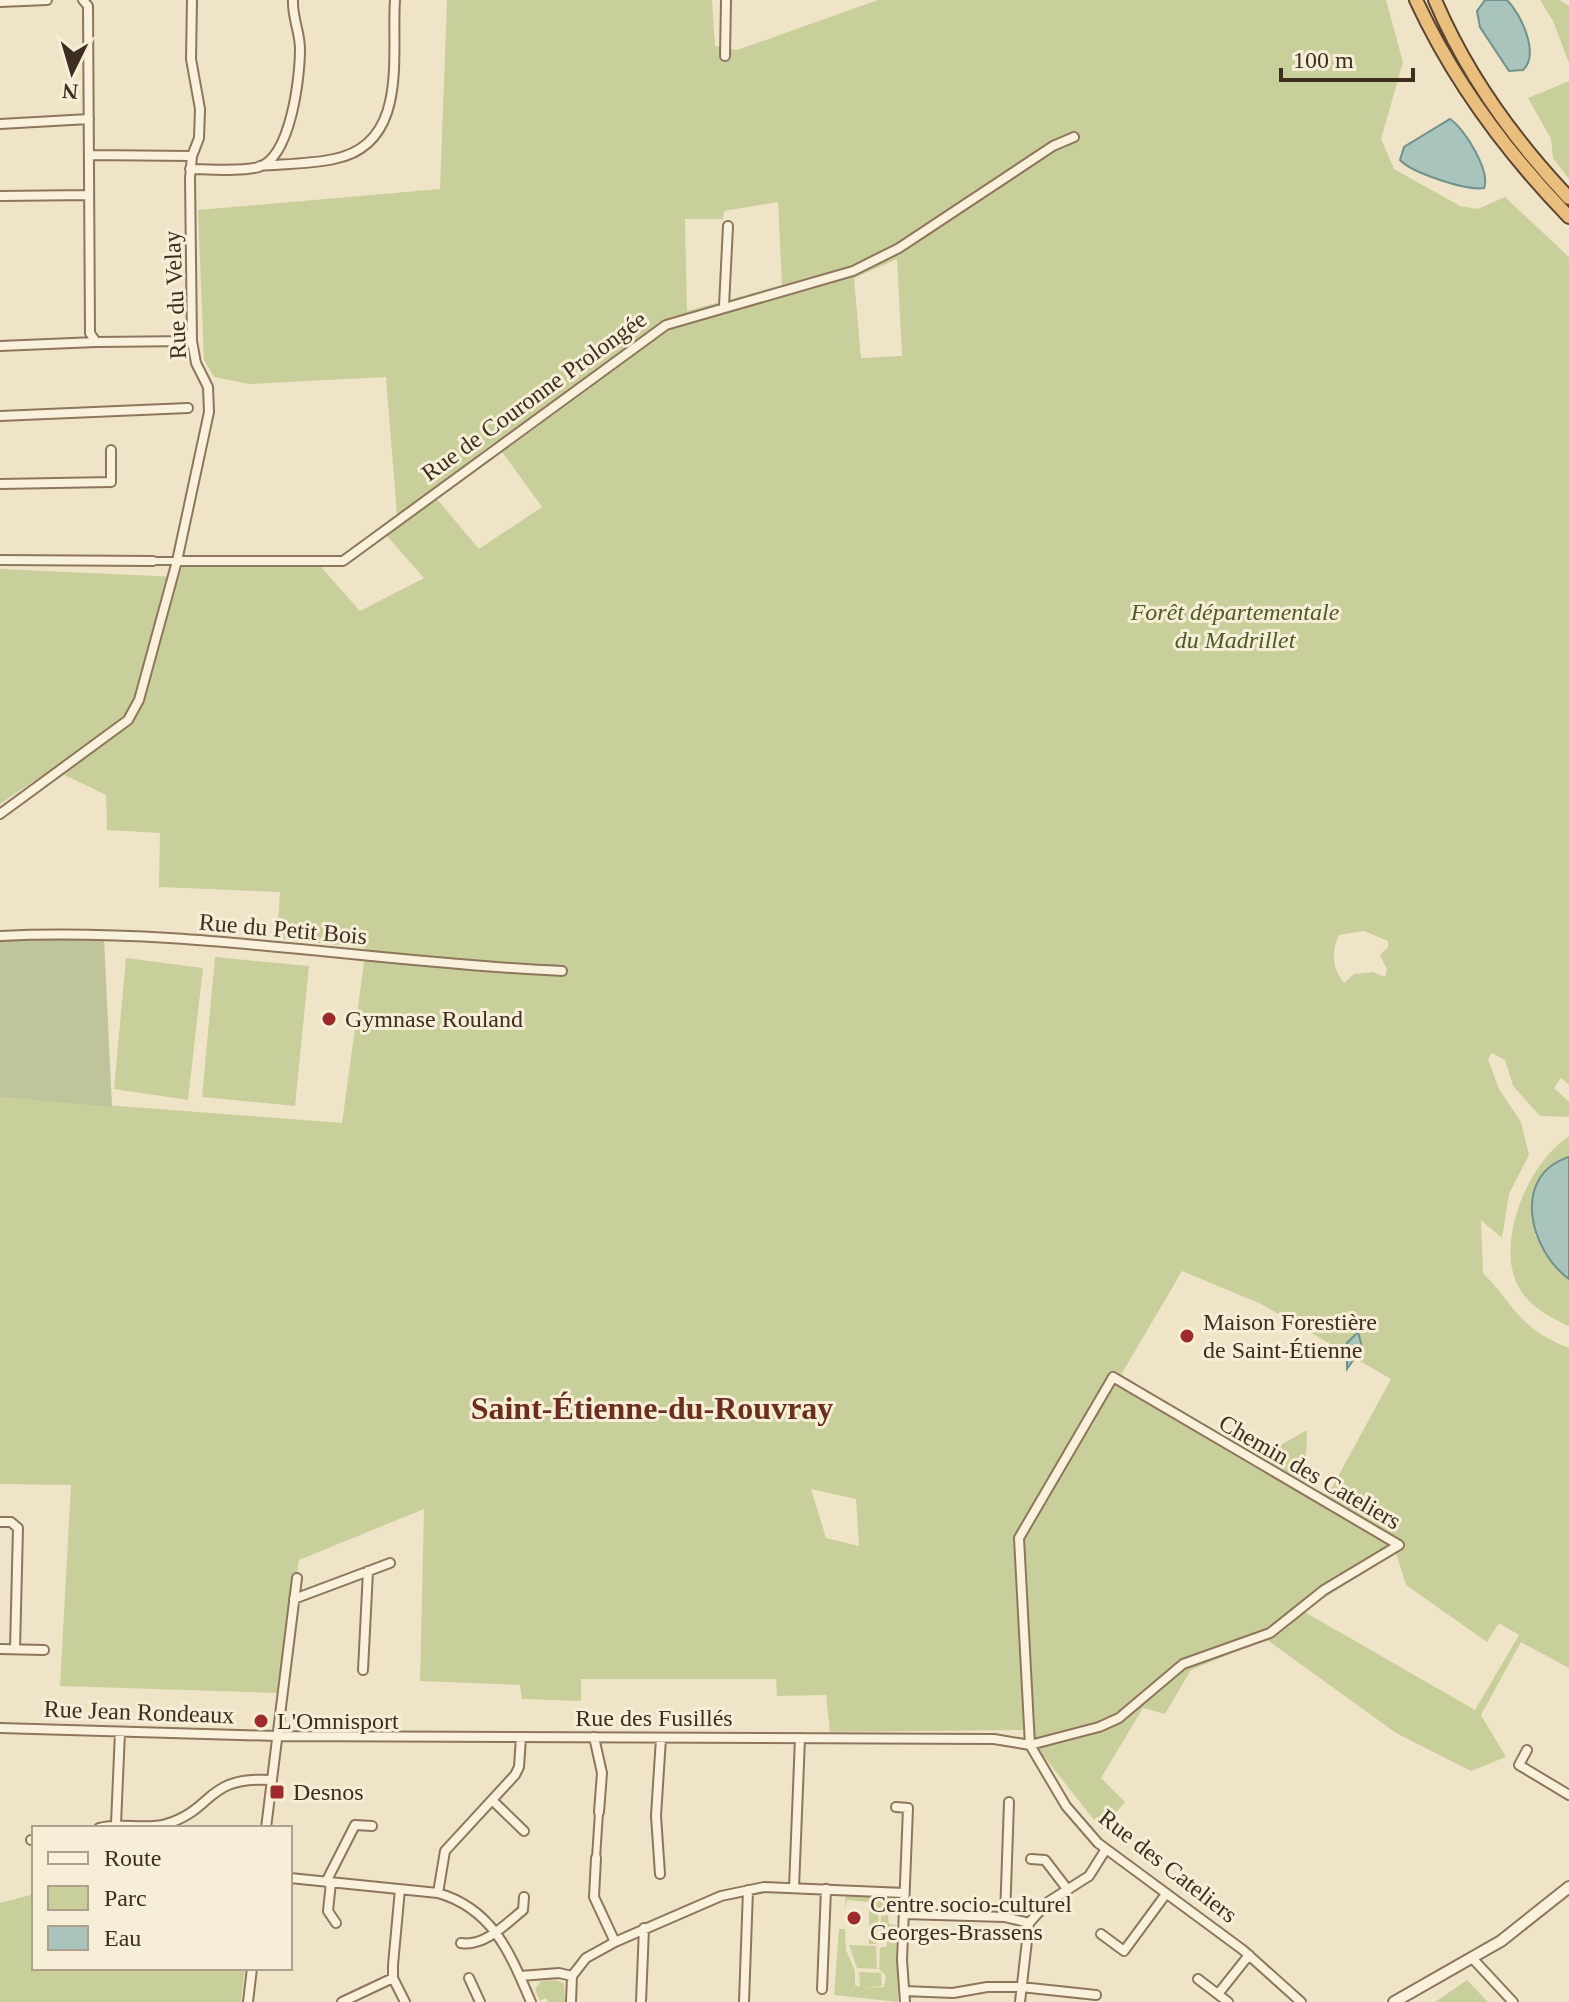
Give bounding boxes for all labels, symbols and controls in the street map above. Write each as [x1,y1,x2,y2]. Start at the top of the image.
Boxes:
north arrow [32,32,112,112]
scale bar [1281,32,1413,82]
text: 100 m [1293,47,1354,73]
text: N [61,78,79,105]
street label: Rue du Velay [159,230,191,360]
street label: Rue de Couronne Prolongée [417,306,651,486]
park label: Forêt départementale du Madrillet [1130,599,1340,653]
street label: Rue du Petit Bois [198,909,368,949]
place label: Gymnase Rouland [345,1006,523,1032]
marker: Gymnase Rouland [320,1010,338,1028]
place label: Maison Forestière de Saint-Étienne [1203,1309,1377,1363]
marker: Maison Forestière de Saint-Étienne [1178,1327,1196,1345]
district label: Saint-Étienne-du-Rouvray [471,1390,833,1426]
street label: Chemin des Cateliers [1215,1409,1405,1535]
street label: Rue Jean Rondeaux [43,1696,235,1728]
street label: Rue des Fusillés [575,1705,733,1731]
place label: L'Omnisport [277,1708,399,1734]
marker: L'Omnisport [252,1712,270,1730]
place label: Desnos [293,1779,364,1805]
marker: Desnos [268,1783,286,1801]
street label: Rue des Cateliers [1094,1804,1242,1928]
legend [32,1826,292,1970]
text: Route [104,1845,161,1871]
text: Parc [104,1885,147,1911]
place label: Centre socio-culturel Georges-Brassens [870,1891,1072,1945]
marker: Centre socio-culturel Georges-Brassens [845,1909,863,1927]
text: Eau [104,1925,141,1951]

